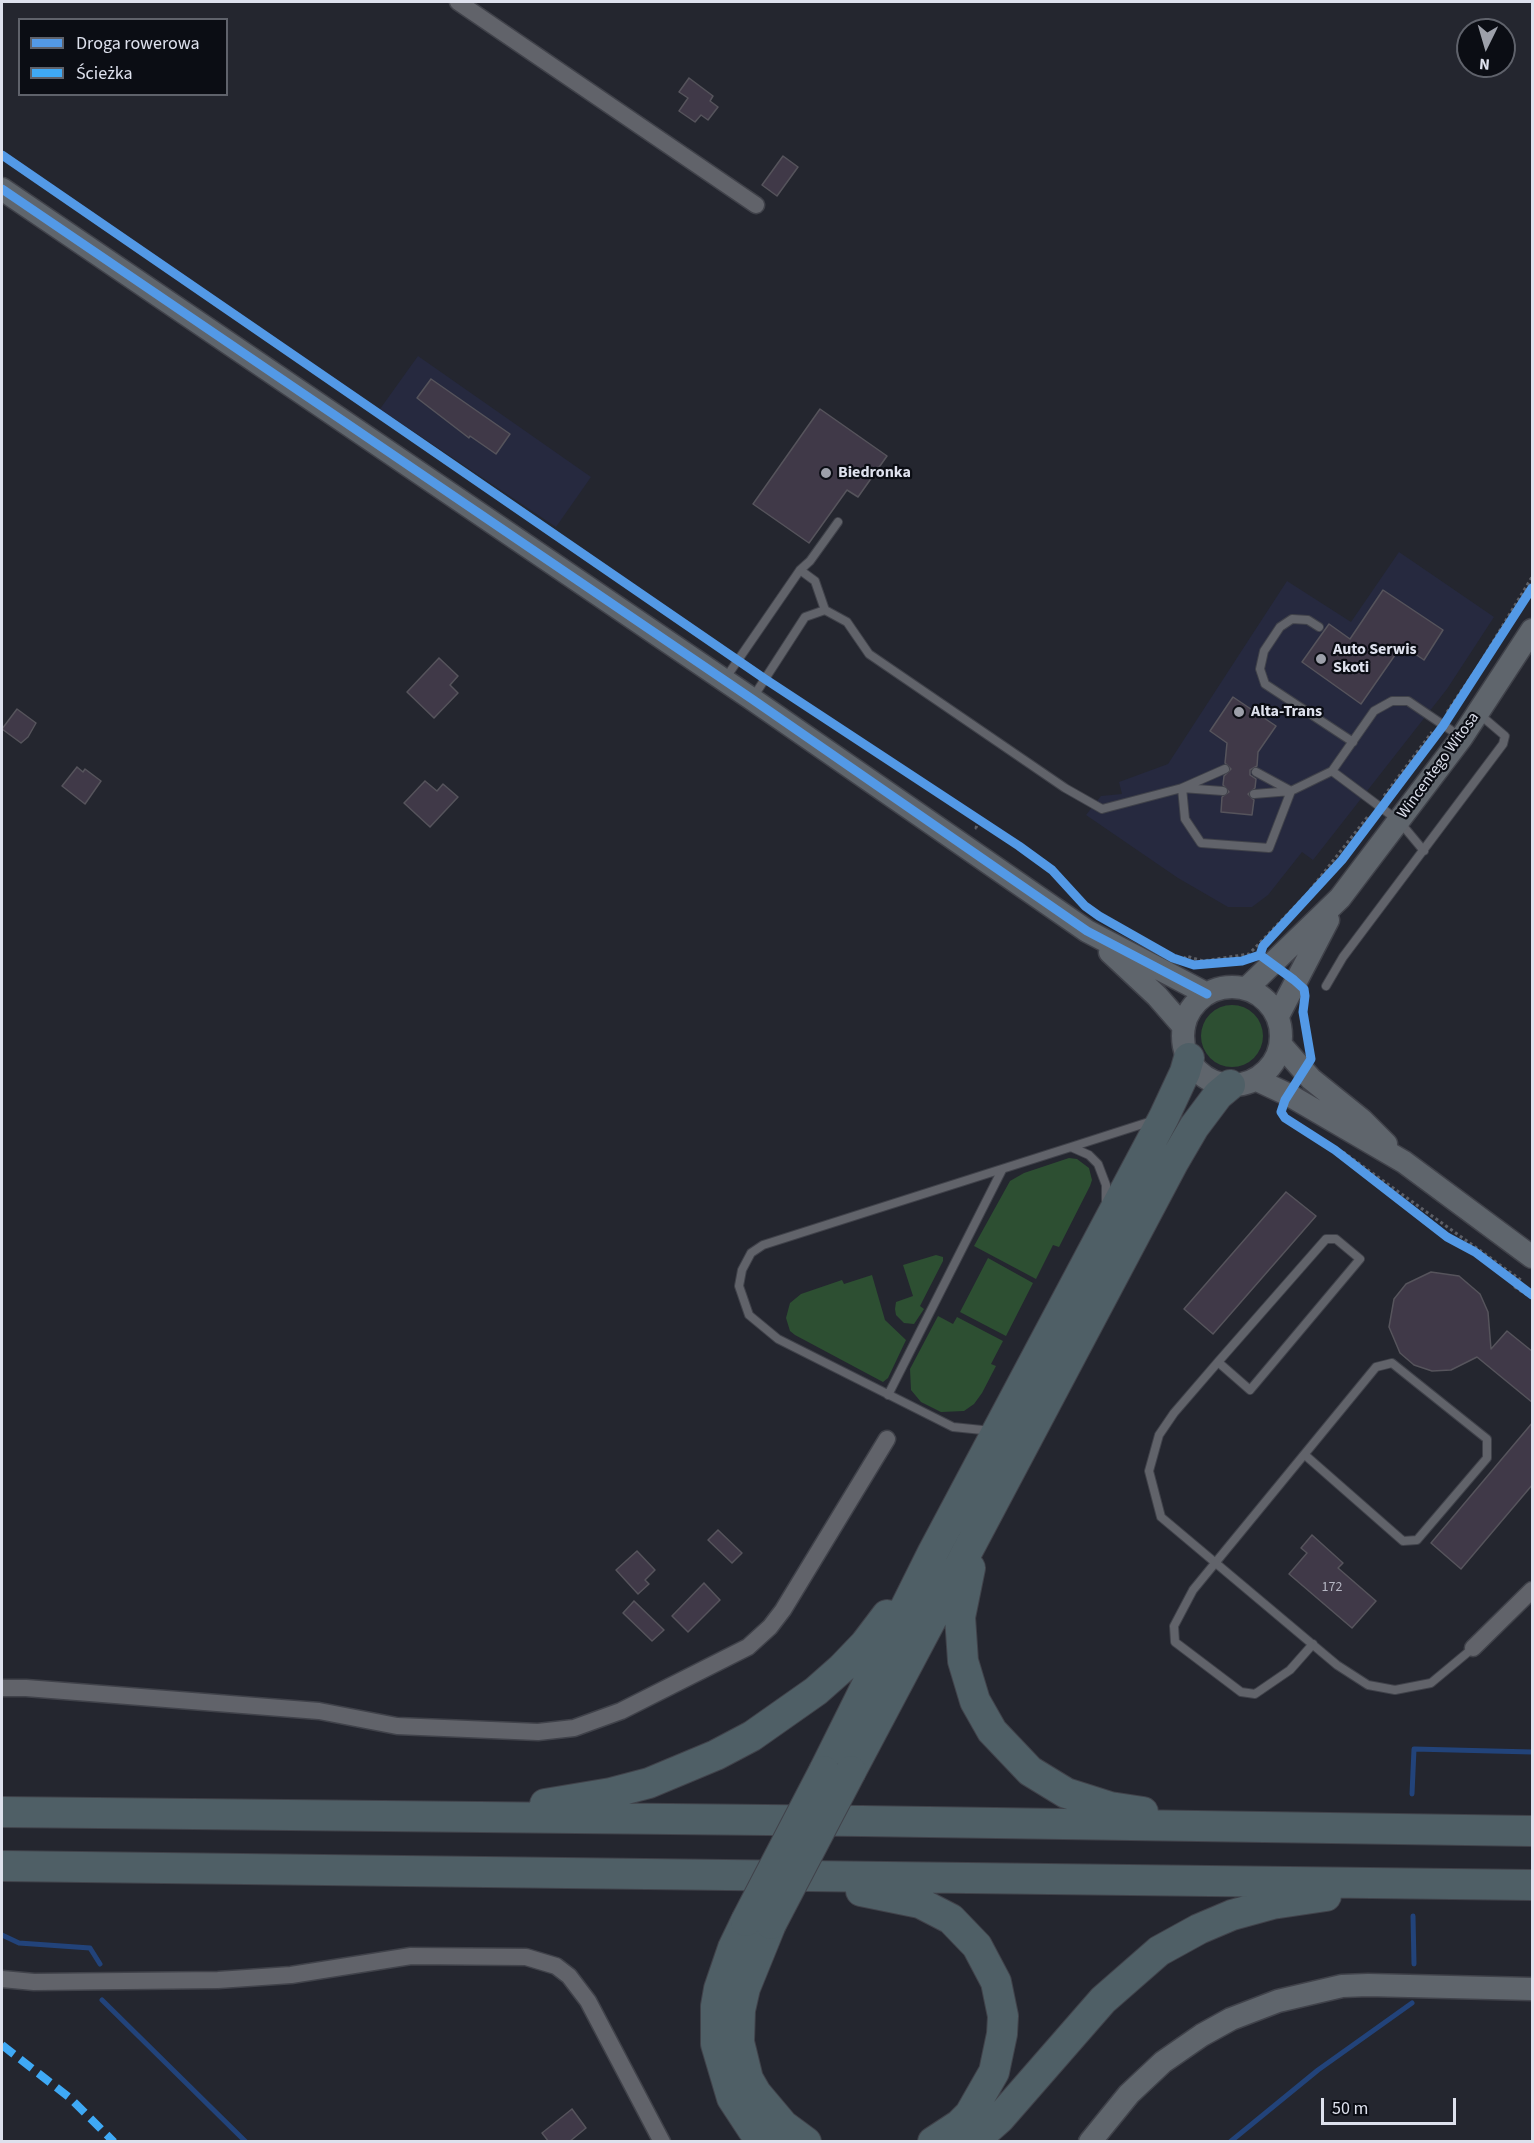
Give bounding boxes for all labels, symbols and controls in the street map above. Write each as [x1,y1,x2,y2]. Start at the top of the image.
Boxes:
legend [18,18,228,96]
north arrow [1456,18,1516,78]
text: Droga rowerowa [76,31,200,56]
text: N [1478,53,1491,75]
text: Ścieżka [76,61,133,86]
place label: Biedronka [838,463,911,483]
marker: Biedronka [819,466,833,480]
place label: Auto Serwis Skoti [1333,640,1417,678]
marker: Auto Serwis Skoti [1314,652,1328,666]
place label: Alta-Trans [1251,702,1322,722]
marker: Alta-Trans [1232,705,1246,719]
street label: Wincentego Witosa [1394,709,1484,823]
house number: 172 [1322,1580,1342,1596]
scale bar [1324,2086,1459,2124]
text: 50 m [1332,2096,1368,2121]

